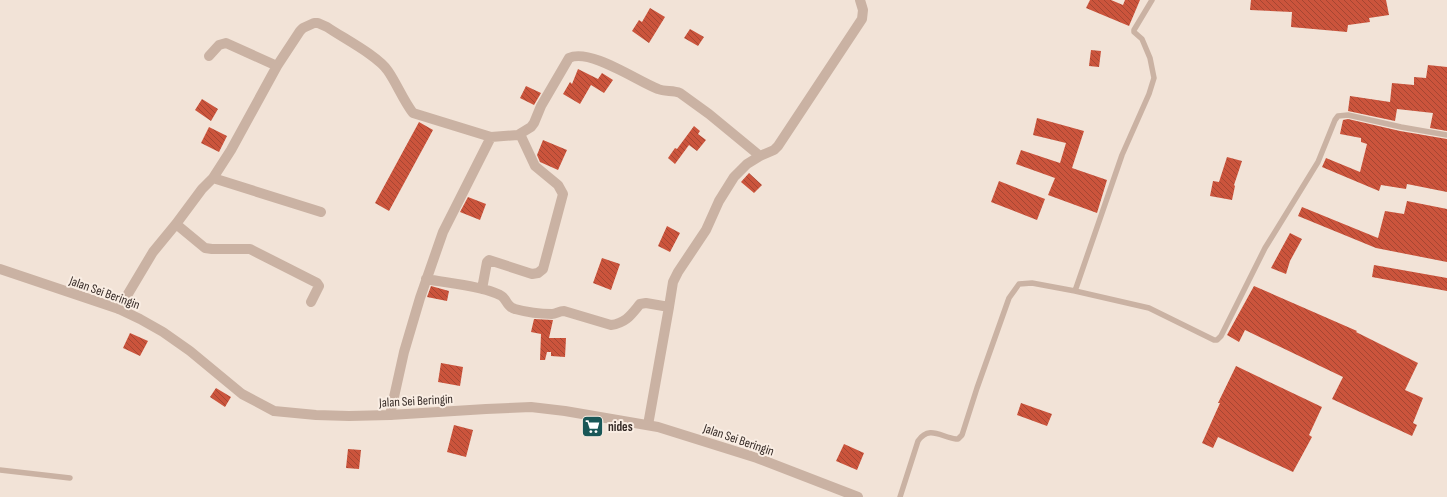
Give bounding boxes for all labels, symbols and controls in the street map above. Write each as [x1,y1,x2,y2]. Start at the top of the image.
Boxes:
street label: Jalan Sei Beringin [66,272,142,313]
street label: Jalan Sei Beringin [378,391,453,411]
supermarket icon: nides [580,413,606,439]
place label: nides [608,419,633,435]
street label: Jalan Sei Beringin [700,420,776,460]

